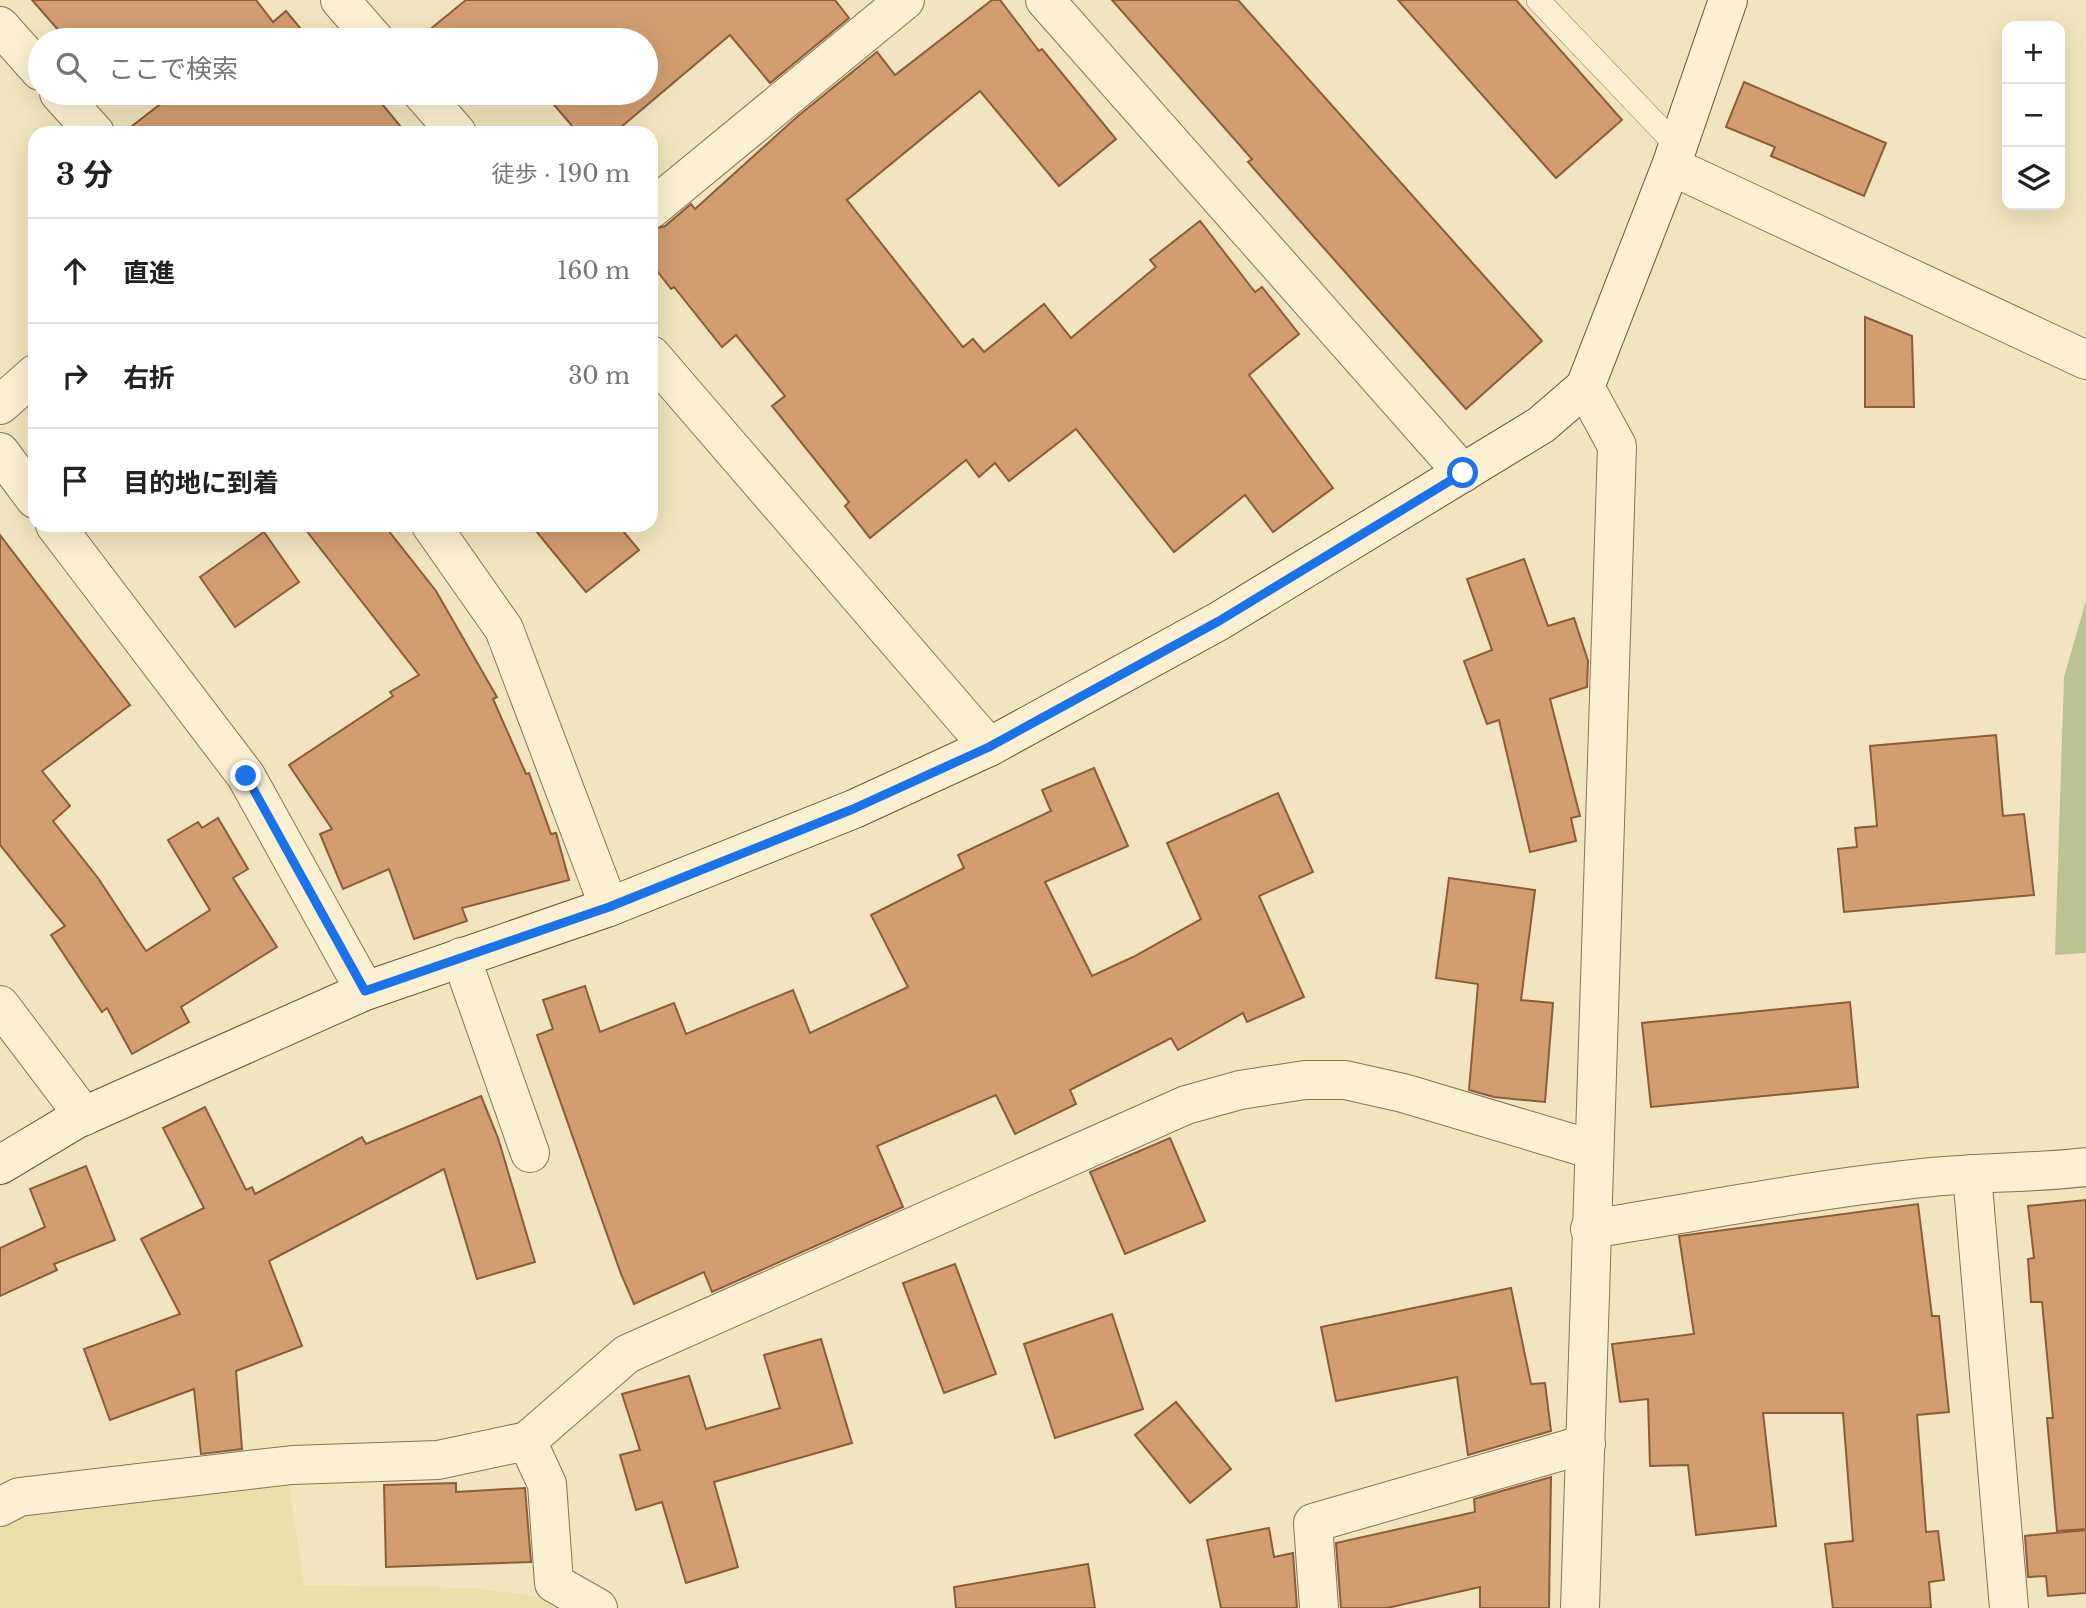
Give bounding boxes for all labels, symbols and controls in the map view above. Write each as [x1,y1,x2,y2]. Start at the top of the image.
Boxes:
map controls [2002,21,2065,210]
button: + [2002,21,2065,84]
search box [28,28,658,105]
icon: search [52,48,90,86]
text: ここで検索 [108,53,238,85]
button: − [2002,84,2065,147]
button: layers [2002,147,2065,210]
text: 3 分 [56,156,113,193]
text: 徒歩 · 190 m [491,160,630,188]
icon: ahead [56,252,94,290]
text: 直進 [123,257,175,289]
text: 160 m [557,257,630,285]
icon: right [56,357,94,395]
text: 右折 [123,362,175,394]
text: 30 m [568,362,630,390]
route start [1447,457,1478,488]
icon: arrive [56,462,94,500]
text: 目的地に到着 [123,467,279,499]
route end [230,760,261,791]

